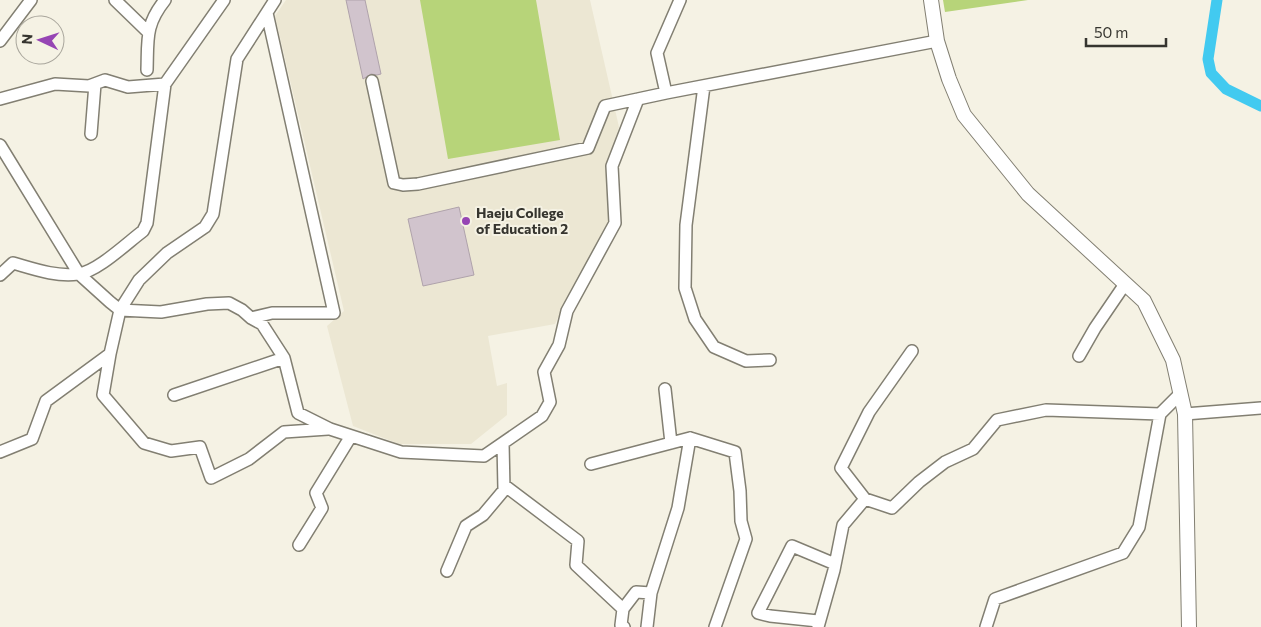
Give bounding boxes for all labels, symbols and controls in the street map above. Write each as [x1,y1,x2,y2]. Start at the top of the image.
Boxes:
north arrow [15,15,65,65]
scale bar [1086,15,1166,47]
text: 50 m [1094,23,1128,41]
text: N [18,33,35,45]
place label: Haeju College of Education 2 [476,204,568,237]
marker: Haeju College of Education 2 [460,215,472,227]

